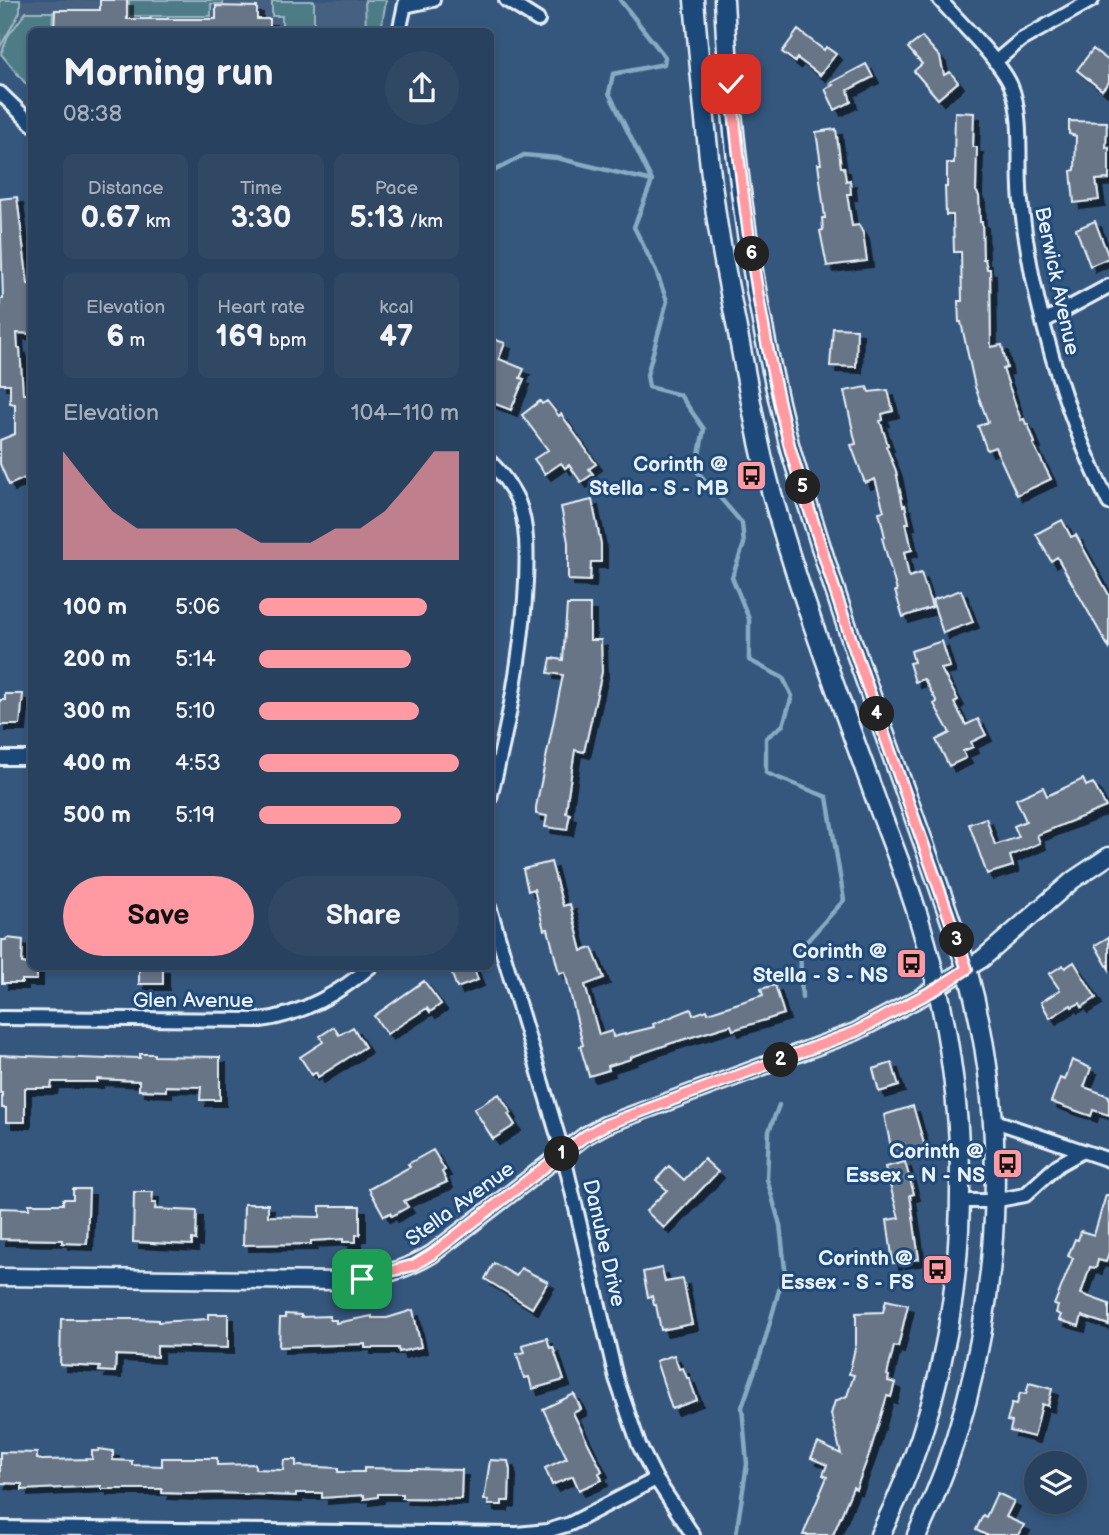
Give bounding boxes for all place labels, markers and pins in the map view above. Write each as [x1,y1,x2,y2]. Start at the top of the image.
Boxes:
pin [701,54,761,114]
pin: 6 [734,236,770,272]
place label: Corinth @ Stella - S - MB [589,452,729,501]
bus stop icon: Corinth @ Stella - S - MB [735,459,769,493]
pin: 5 [786,470,820,504]
pin: 4 [860,696,894,732]
pin: 3 [940,922,974,958]
place label: Corinth @ Stella - S - NS [753,939,888,988]
bus stop icon: Corinth @ Stella - S - NS [894,946,928,980]
pin: 2 [764,1042,798,1078]
pin: 1 [544,1136,580,1172]
place label: Corinth @ Essex - N - NS [845,1139,985,1188]
bus stop icon: Corinth @ Essex - N - NS [991,1146,1025,1180]
place label: Corinth @ Essex - S - FS [781,1246,914,1295]
pin [332,1249,392,1309]
bus stop icon: Corinth @ Essex - S - FS [920,1253,954,1287]

